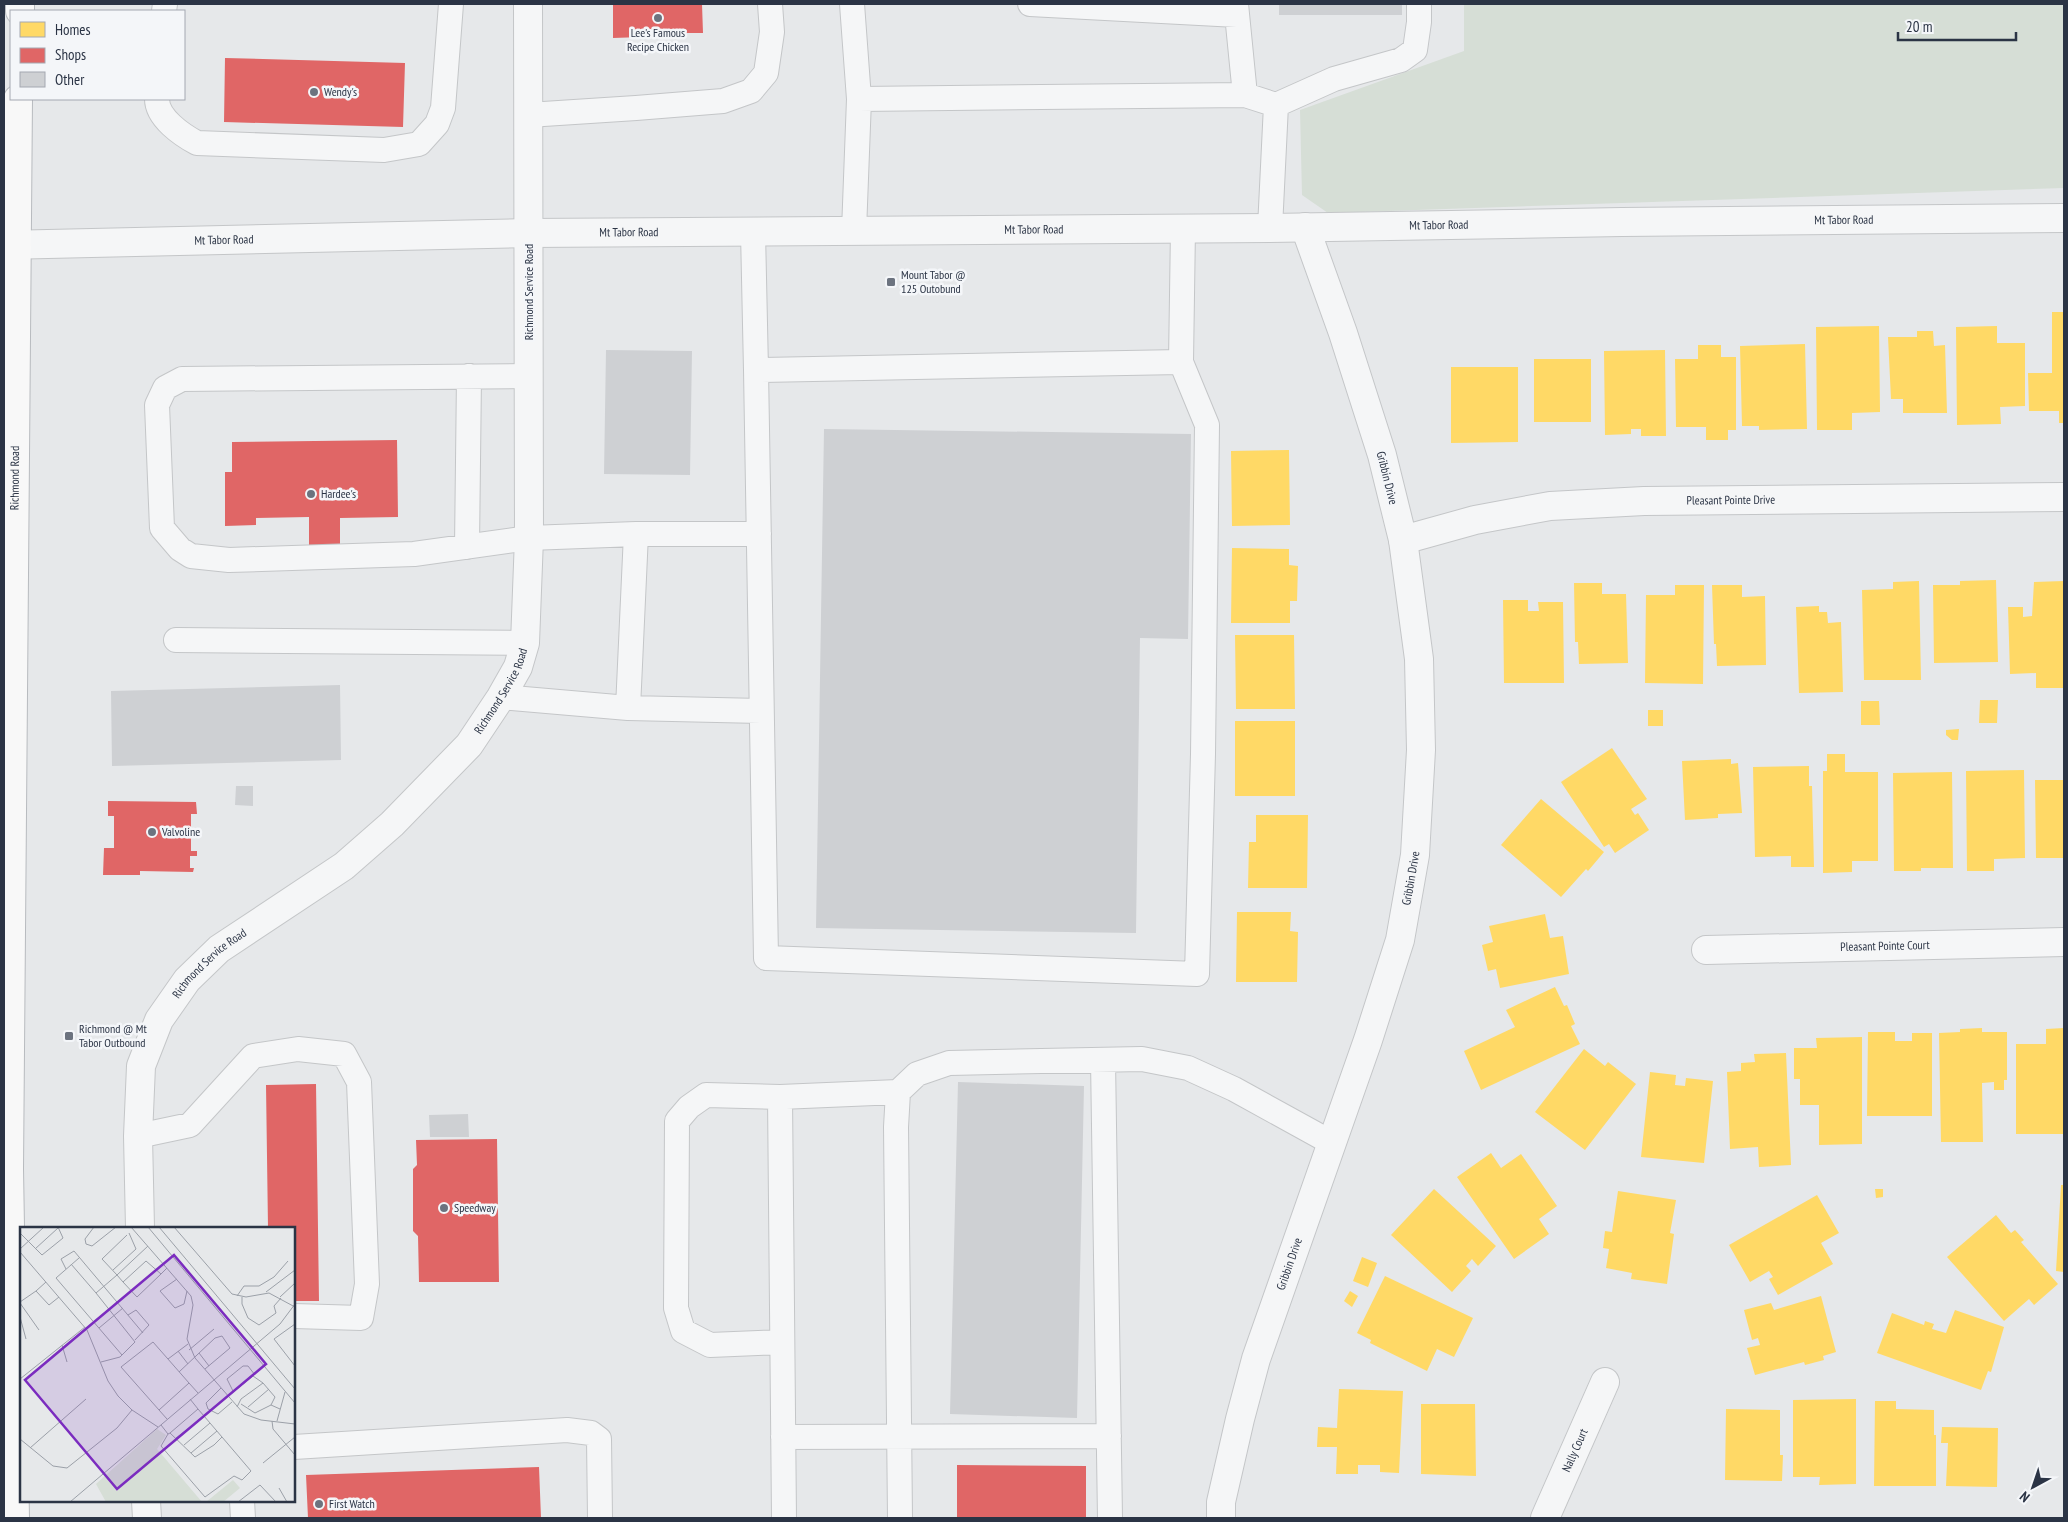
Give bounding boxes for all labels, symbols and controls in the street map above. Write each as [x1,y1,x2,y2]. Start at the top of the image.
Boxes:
legend [10,10,185,100]
scale bar [1898,10,2016,42]
marker: Lee's Famous Recipe Chicken [652,12,664,24]
text: 20 m [1906,17,1932,36]
text: Homes [55,20,91,39]
place label: Lee's Famous Recipe Chicken [627,25,689,54]
text: Shops [55,45,86,64]
text: Other [55,70,85,89]
place label: Wendy's [324,84,357,99]
marker: Wendy's [308,86,320,98]
street label: Mt Tabor Road [1814,212,1873,227]
street label: Mt Tabor Road [1409,217,1468,233]
street label: Mt Tabor Road [1004,221,1063,237]
street label: Mt Tabor Road [599,224,658,240]
street label: Mt Tabor Road [194,231,254,248]
street label: Richmond Service Road [521,244,536,340]
place label: Mount Tabor @ 125 Outobund [901,267,966,296]
marker: Mount Tabor @ 125 Outobund [885,276,897,288]
street label: Richmond Road [7,446,22,510]
street label: Gribbin Drive [1374,450,1401,506]
place label: Hardee's [321,486,356,501]
marker: Hardee's [305,488,317,500]
street label: Pleasant Pointe Drive [1686,492,1775,508]
street label: Richmond Service Road [470,646,530,737]
place label: Valvoline [161,824,200,839]
marker: Valvoline [146,826,158,838]
street label: Gribbin Drive [1398,851,1422,906]
street label: Richmond Service Road [169,925,249,1001]
street label: Pleasant Pointe Court [1840,937,1930,954]
place label: Richmond @ Mt Tabor Outbound [79,1021,147,1050]
marker: Richmond @ Mt Tabor Outbound [63,1030,75,1042]
place label: Speedway [454,1200,496,1215]
marker: Speedway [438,1202,450,1214]
inset map [20,1227,295,1502]
street label: Gribbin Drive [1273,1236,1305,1292]
street label: Nally Court [1558,1425,1591,1474]
north arrow [2008,1462,2058,1512]
text: N [2016,1488,2033,1506]
place label: First Watch [329,1496,375,1511]
marker: First Watch [313,1498,325,1510]

